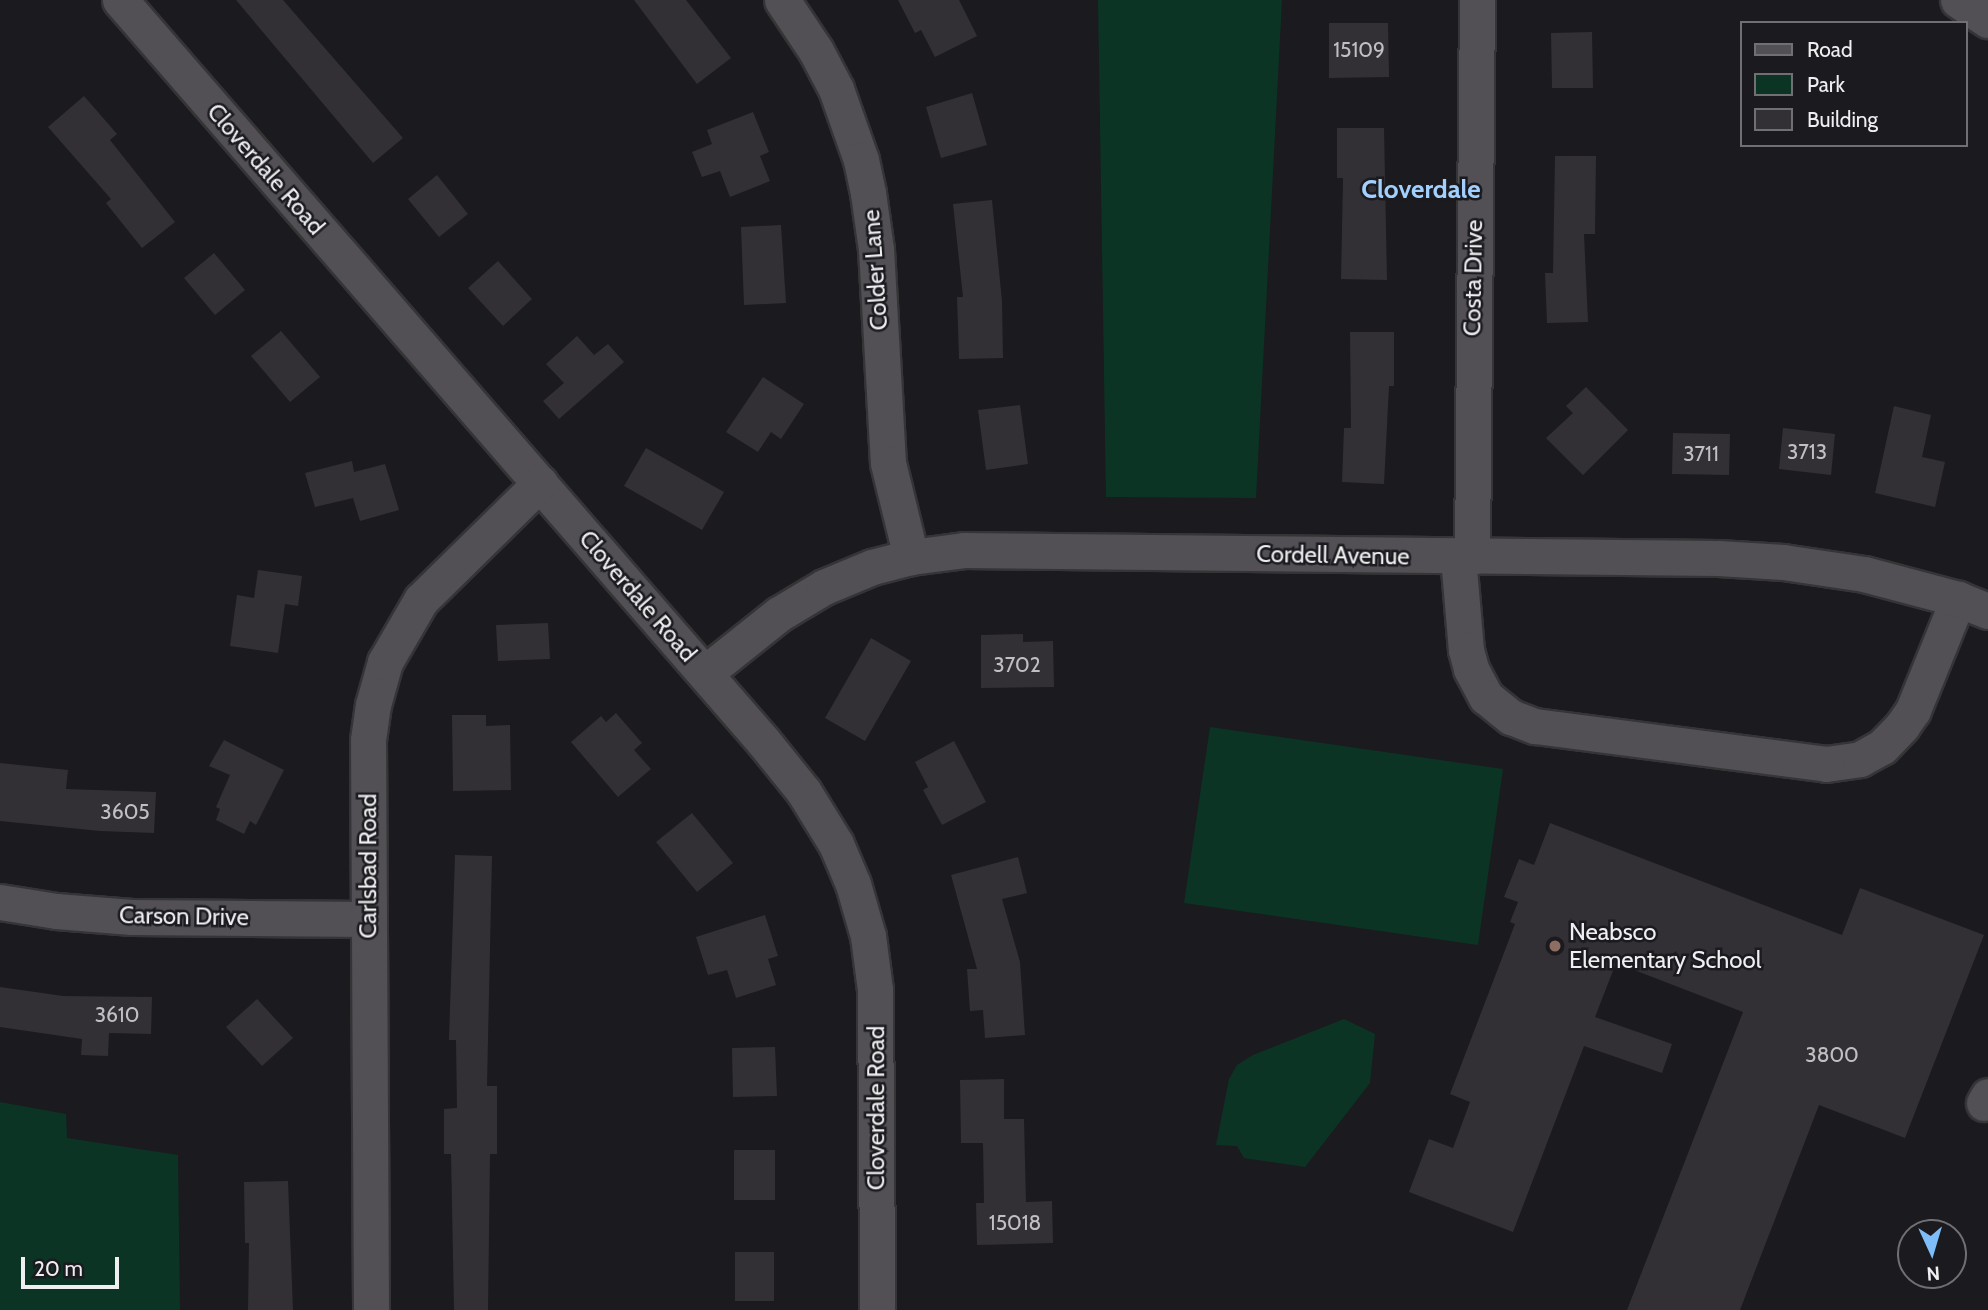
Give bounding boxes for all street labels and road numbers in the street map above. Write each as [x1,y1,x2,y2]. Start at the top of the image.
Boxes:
street label: Cloverdale Road [201,97,331,241]
street label: Colder Lane [856,209,894,331]
street label: Costa Drive [1458,220,1488,336]
street label: Cloverdale Road [573,524,703,668]
street label: Cordell Avenue [1256,539,1410,571]
street label: Carlsbad Road [354,793,382,939]
street label: Carson Drive [119,900,249,932]
street label: Cloverdale Road [862,1026,890,1190]

